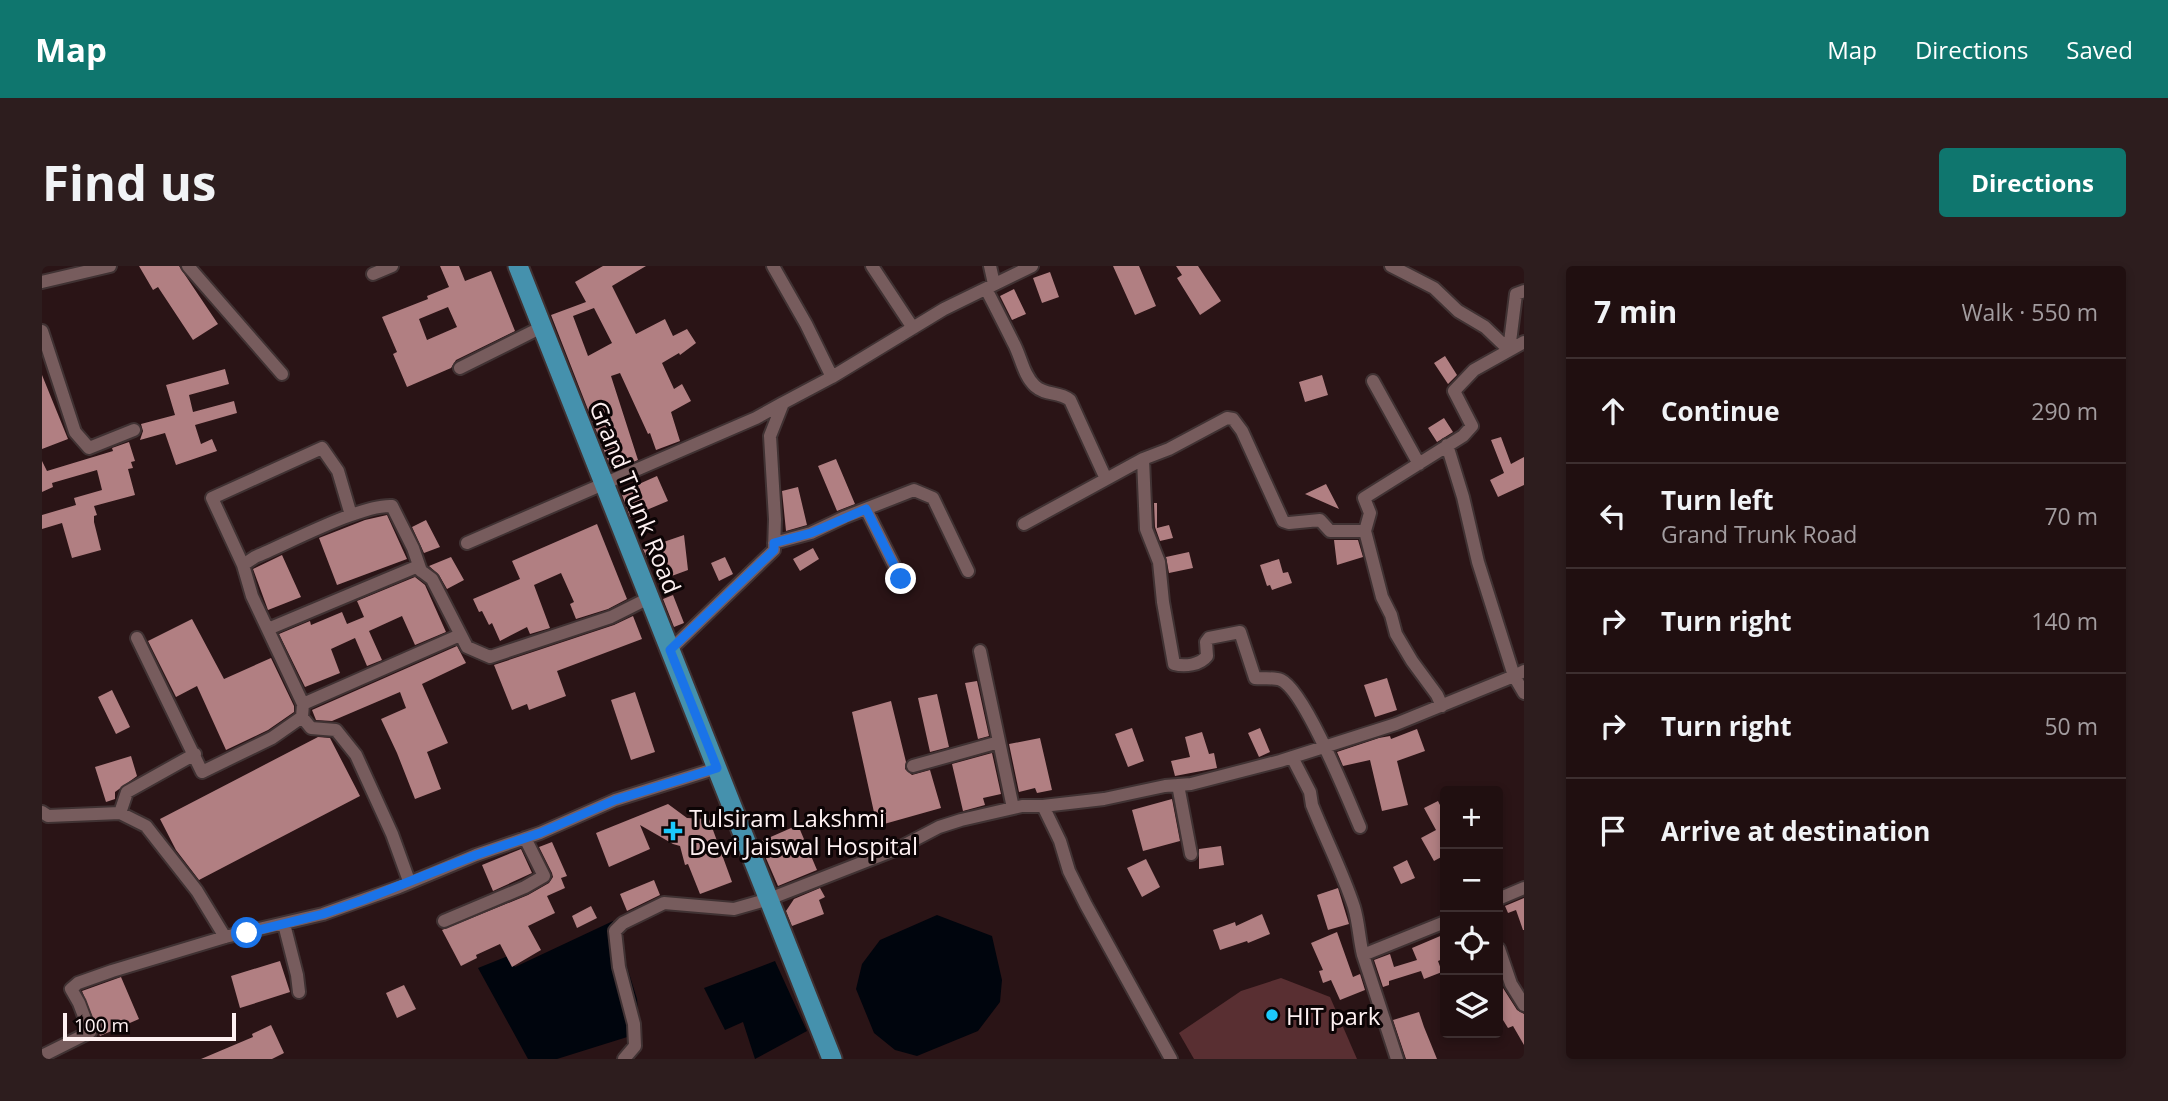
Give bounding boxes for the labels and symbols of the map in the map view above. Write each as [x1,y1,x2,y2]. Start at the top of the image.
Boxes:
street label: Grand Trunk Road [582,396,690,598]
route end [885,563,916,594]
place label: Tulsiram Lakshmi Devi Jaiswal Hospital [689,801,918,862]
marker: Tulsiram Lakshmi Devi Jaiswal Hospital [663,821,683,841]
route start [231,917,262,948]
place label: HIT park [1286,999,1381,1032]
marker: HIT park [1264,1007,1280,1023]
scale bar [63,1010,236,1042]

